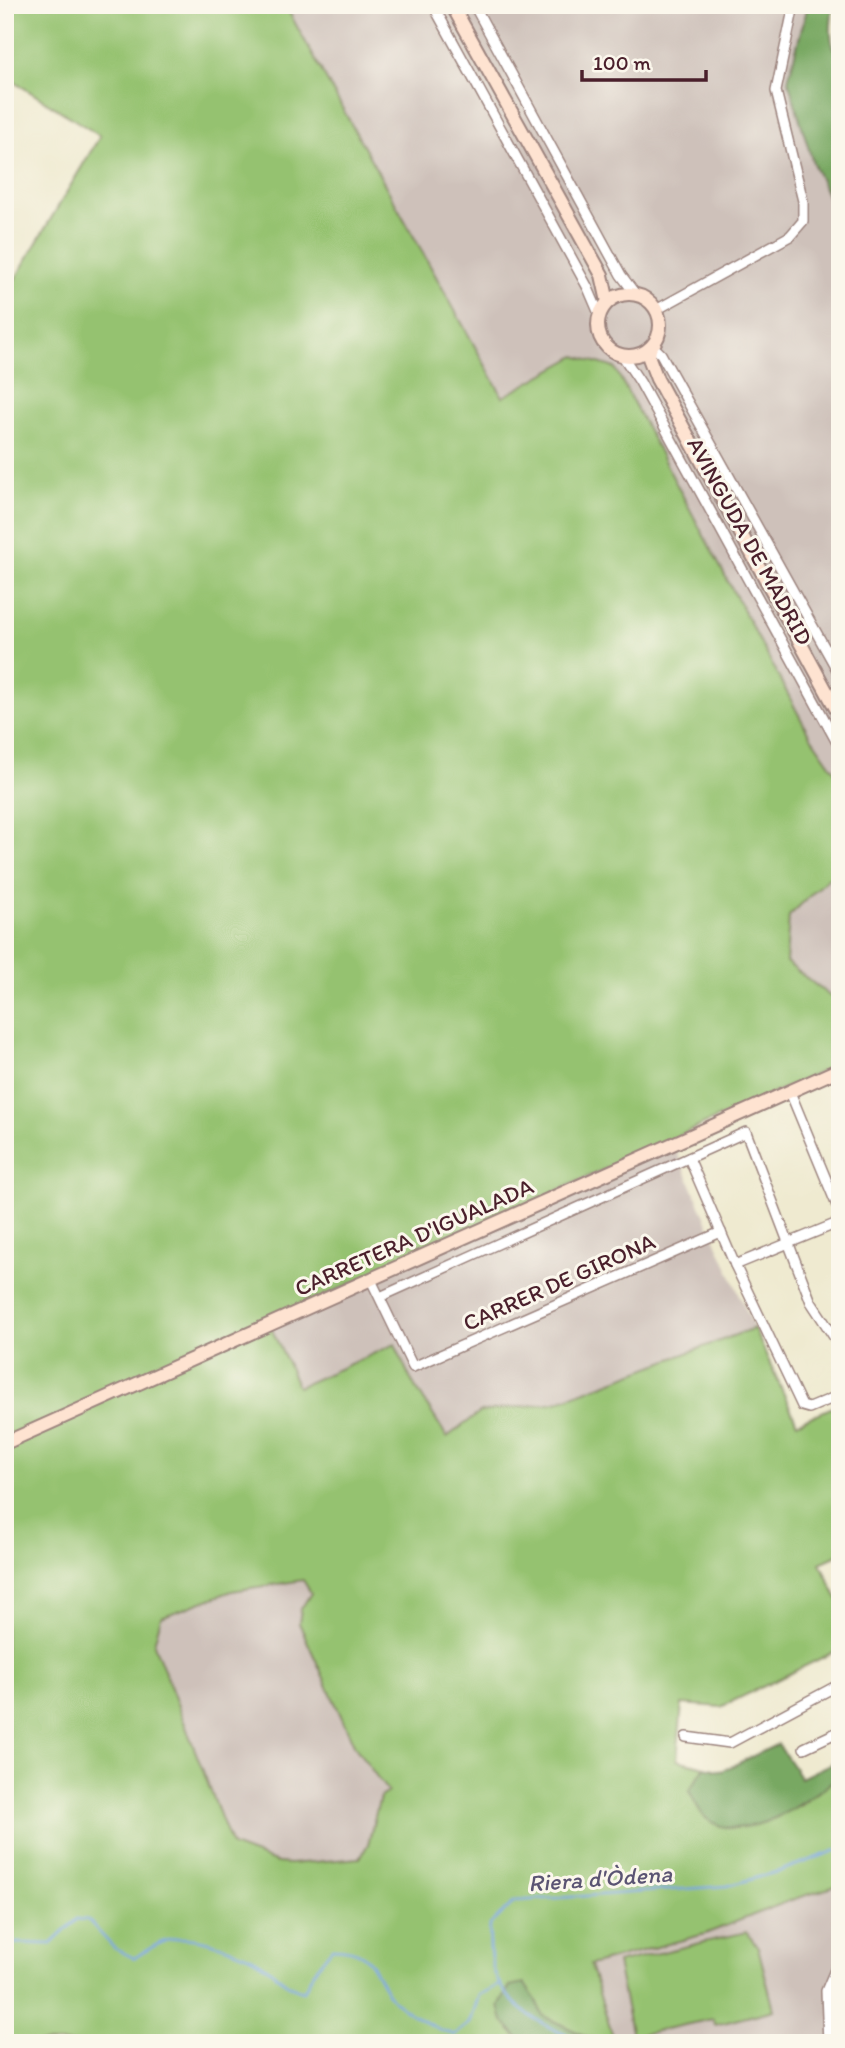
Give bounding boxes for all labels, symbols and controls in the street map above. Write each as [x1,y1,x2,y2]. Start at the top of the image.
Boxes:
scale bar [582,38,707,82]
text: 100 m [593,50,651,75]
street label: AVINGUDA DE MADRID [681,432,819,650]
street label: CARRETERA D'IGUALADA [290,1172,538,1302]
street label: CARRER DE GIRONA [458,1227,660,1337]
water label: Riera d'Òdena [527,1858,674,1897]

